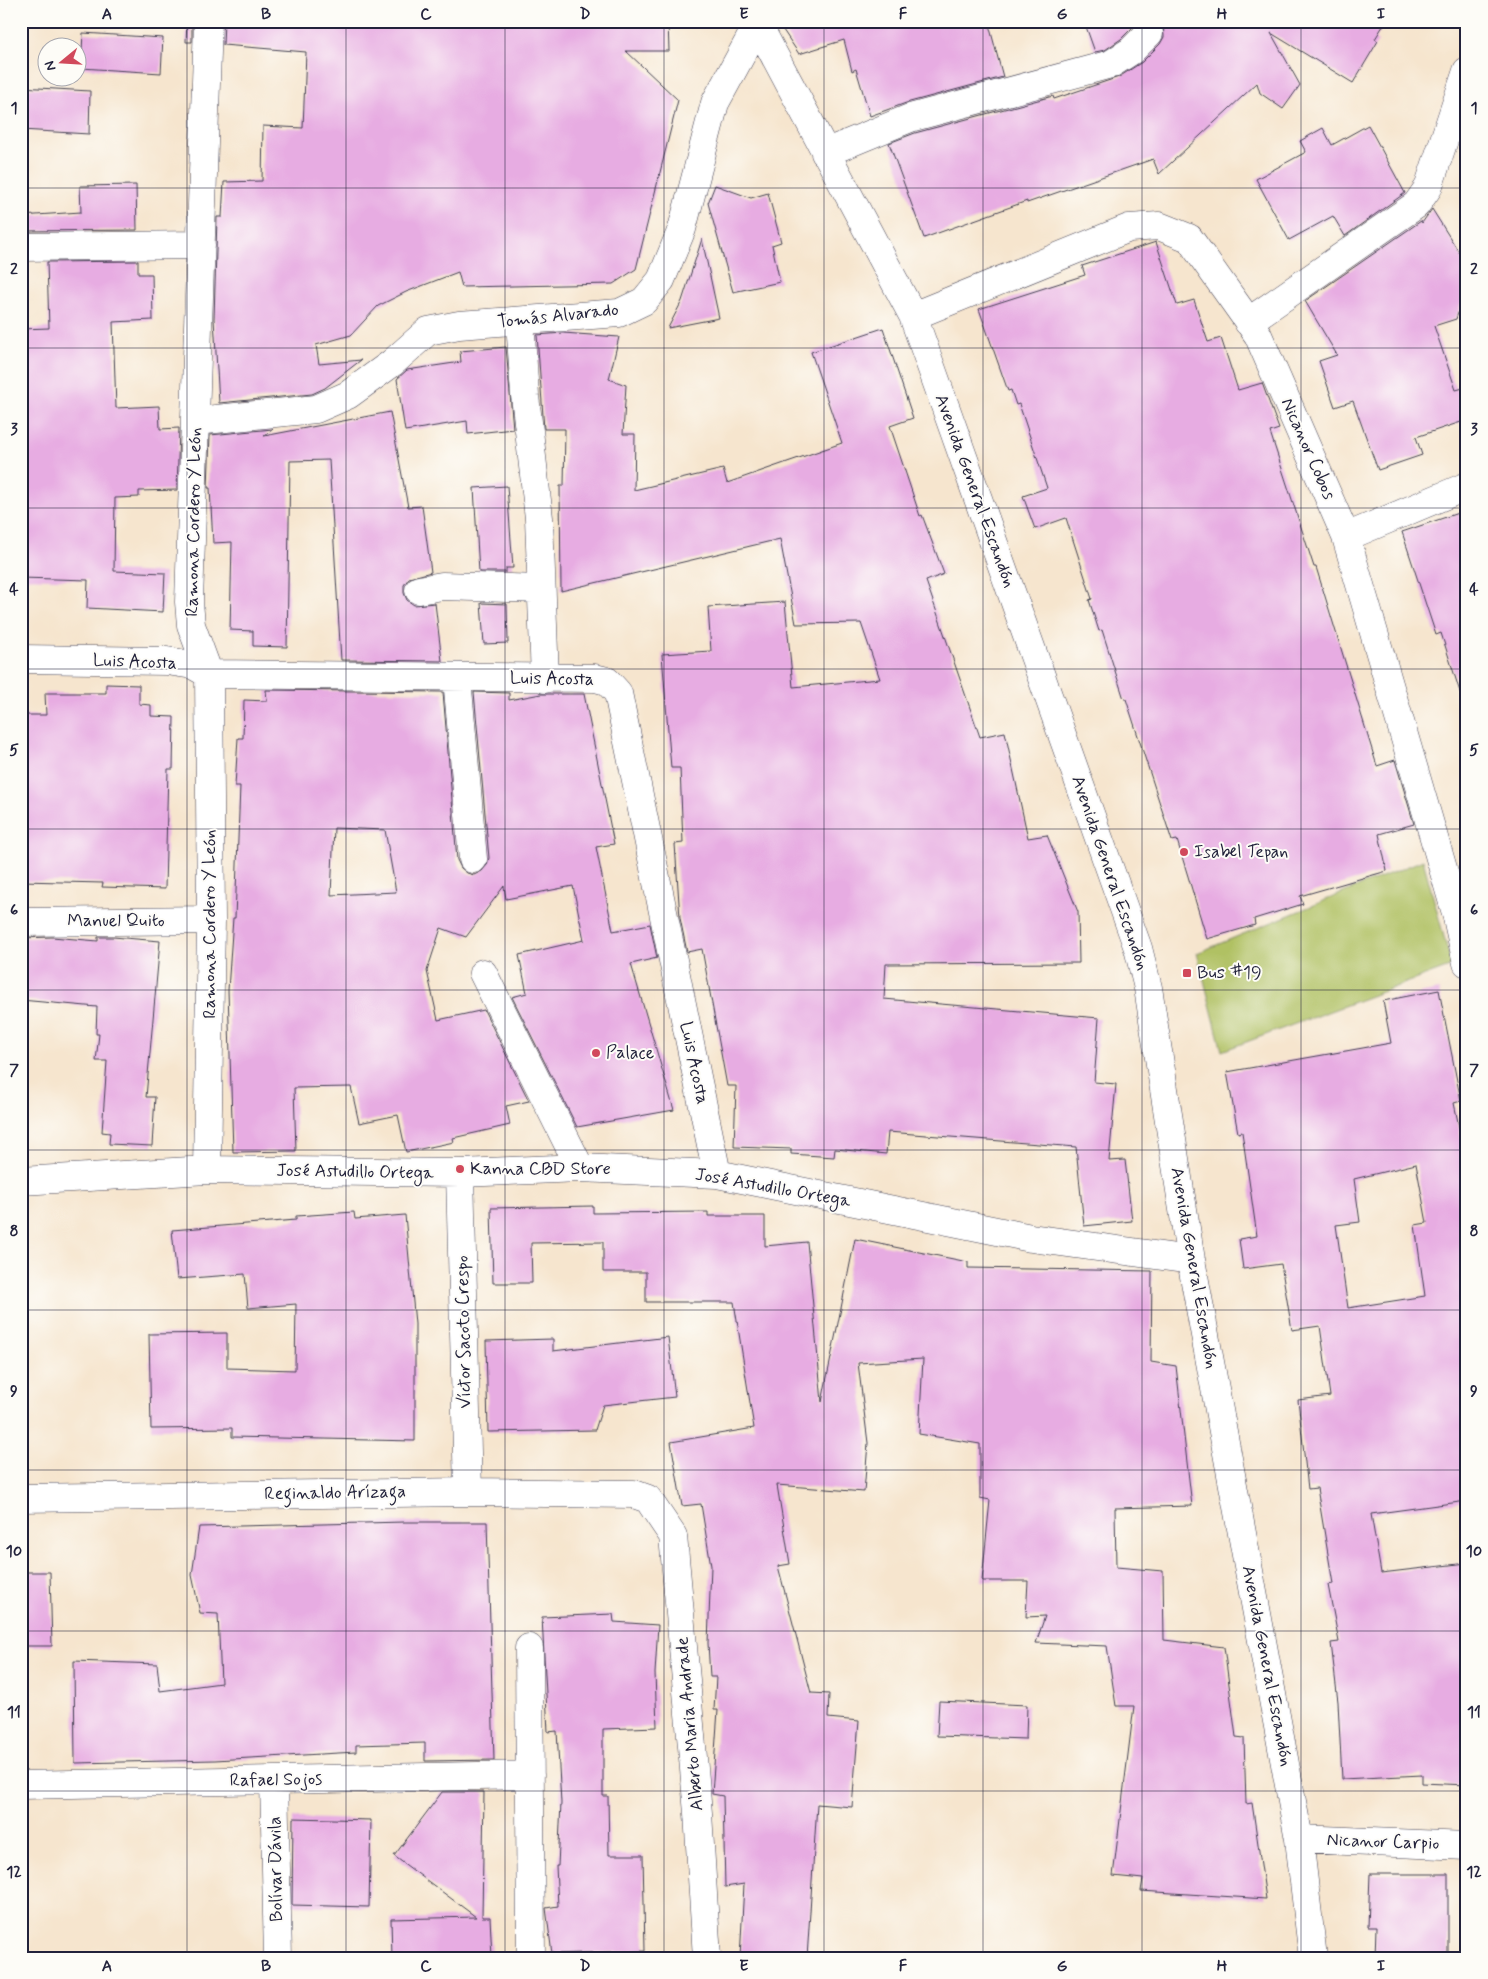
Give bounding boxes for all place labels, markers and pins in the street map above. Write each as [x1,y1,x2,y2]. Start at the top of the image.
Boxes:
place label: Isabel Tepan [1194,840,1288,864]
marker: Isabel Tepan [1178,846,1190,858]
place label: Bus #19 [1197,961,1262,985]
marker: Bus #19 [1181,967,1193,979]
place label: Palace [606,1041,654,1065]
marker: Palace [590,1047,602,1059]
place label: Kanna CBD Store [470,1157,611,1181]
marker: Kanna CBD Store [454,1163,466,1175]

